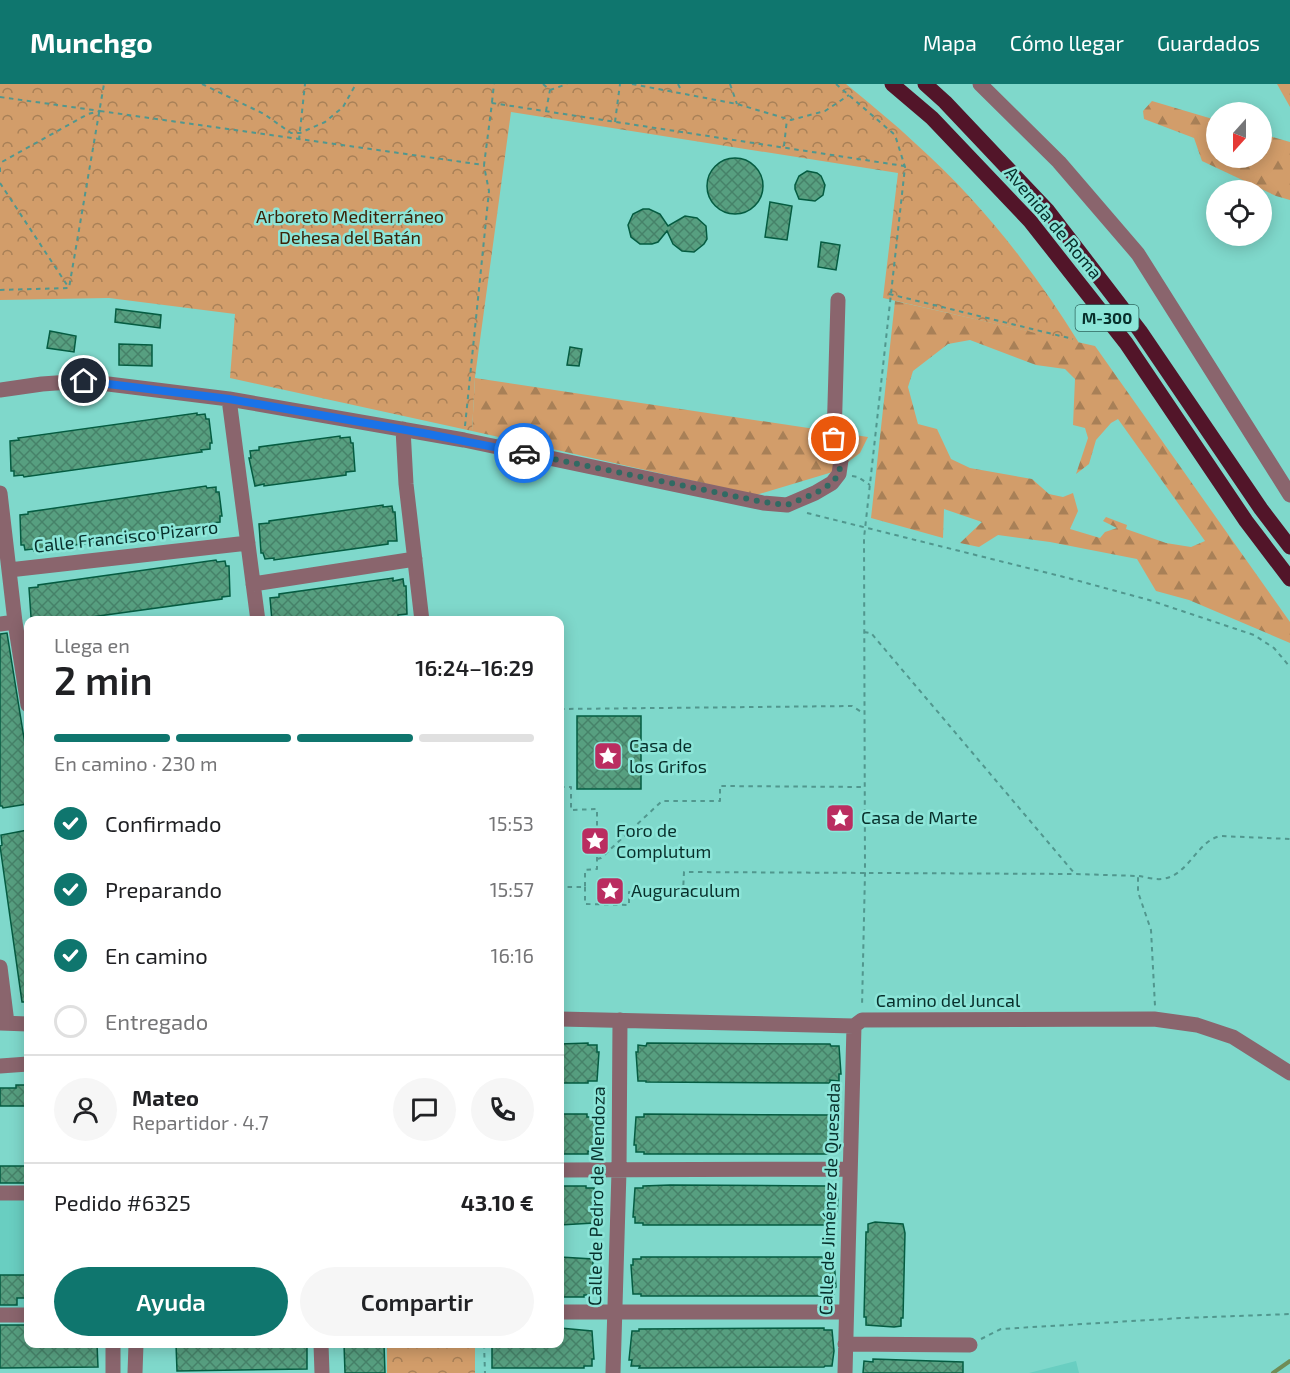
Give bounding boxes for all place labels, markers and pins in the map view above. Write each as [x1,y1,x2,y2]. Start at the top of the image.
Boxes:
pin [58,355,109,406]
pin [808,413,859,464]
place label: Casa de los Grifos [629,734,707,777]
place icon: Casa de los Grifos [592,740,624,772]
place icon: Casa de Marte [824,802,856,834]
place label: Casa de Marte [861,806,978,828]
place label: Foro de Complutum [616,819,711,862]
place icon: Foro de Complutum [579,825,611,857]
place icon: Auguraculum [594,875,626,907]
place label: Auguraculum [631,879,740,901]

